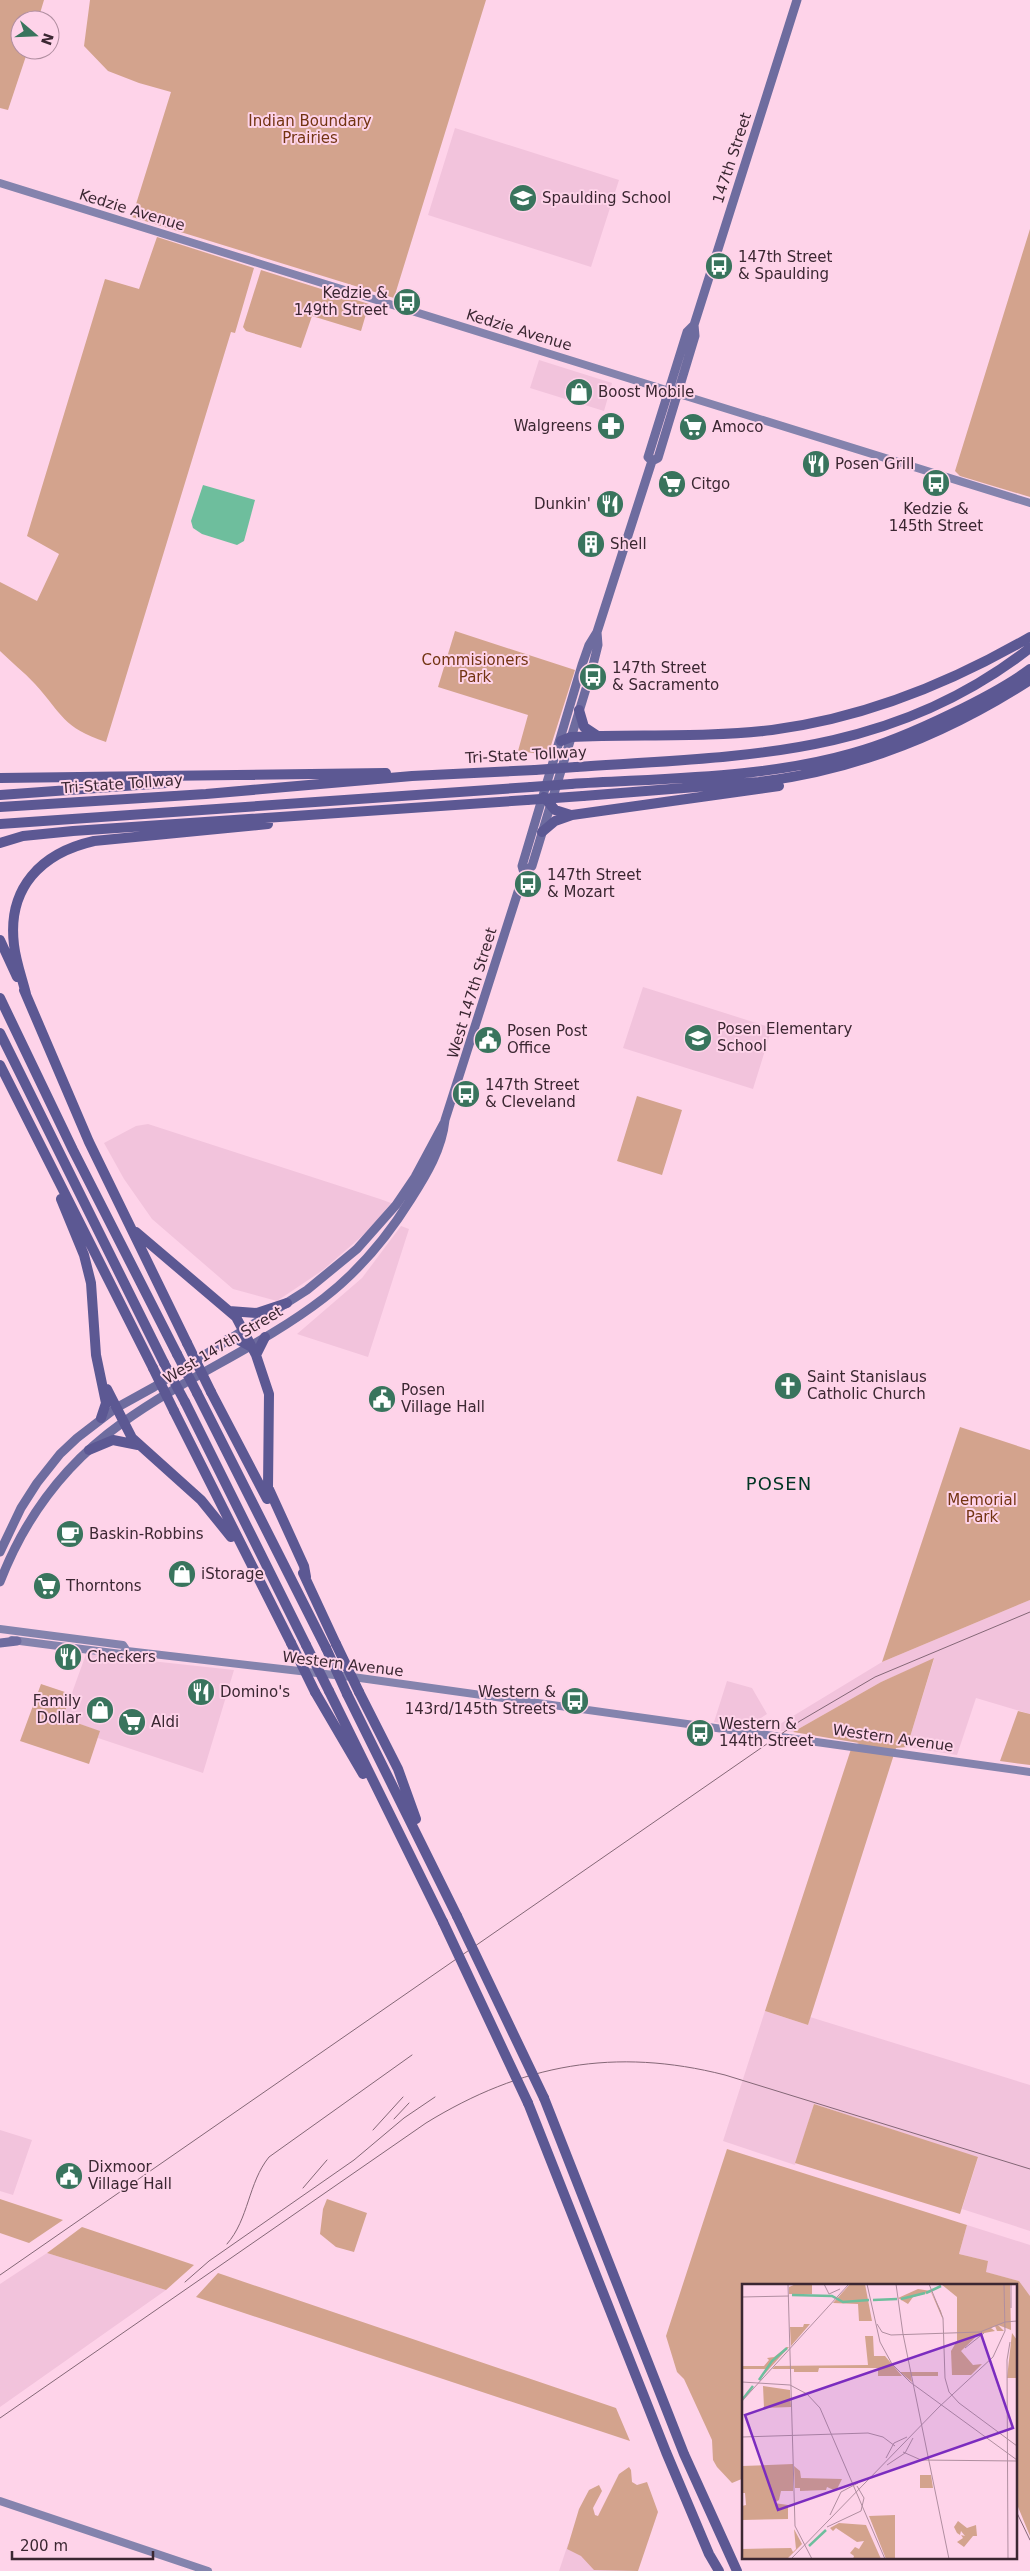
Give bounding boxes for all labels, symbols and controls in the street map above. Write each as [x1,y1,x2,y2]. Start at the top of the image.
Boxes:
north arrow [10,10,60,60]
text: N [38,31,57,47]
street label: 147th Street [709,110,755,206]
park label: Indian Boundary Prairies [248,112,372,147]
school or university icon: Spaulding School [508,183,538,213]
street label: Kedzie Avenue [77,185,187,235]
place label: Spaulding School [542,189,671,207]
place label: 147th Street & Spaulding [738,248,832,283]
bus stop icon: 147th Street & Spaulding [704,251,734,281]
place label: Kedzie & 149th Street [294,284,388,319]
bus stop icon: Kedzie & 149th Street [392,287,422,317]
street label: Kedzie Avenue [464,305,574,355]
shop icon: Boost Mobile [564,377,594,407]
place label: Boost Mobile [598,383,694,401]
pharmacy icon: Walgreens [596,411,626,441]
supermarket icon: Amoco [678,412,708,442]
place label: Walgreens [514,417,592,435]
place label: Amoco [712,418,763,436]
restaurant icon: Posen Grill [801,449,831,479]
place label: Posen Grill [835,455,914,473]
bus stop icon: Kedzie & 145th Street [921,468,951,498]
supermarket icon: Citgo [657,469,687,499]
place label: Citgo [691,475,730,493]
restaurant icon: Dunkin' [595,489,625,519]
place label: Dunkin' [534,495,591,513]
place label: Kedzie & 145th Street [889,500,983,535]
building icon: Shell [576,529,606,559]
place label: Shell [610,535,647,553]
park label: Commisioners Park [422,651,529,686]
place label: 147th Street & Sacramento [612,659,719,694]
bus stop icon: 147th Street & Sacramento [578,662,608,692]
street label: Tri-State Tollway [464,743,587,767]
street label: Tri-State Tollway [60,771,183,797]
place label: 147th Street & Mozart [547,866,641,901]
bus stop icon: 147th Street & Mozart [513,869,543,899]
street label: West 147th Street [444,925,501,1061]
place label: Posen Elementary School [717,1020,852,1055]
place label: Posen Post Office [507,1022,588,1057]
school or university icon: Posen Elementary School [683,1023,713,1053]
public building icon: Posen Post Office [473,1025,503,1055]
place label: 147th Street & Cleveland [485,1076,579,1111]
bus stop icon: 147th Street & Cleveland [451,1079,481,1109]
street label: West 147th Street [160,1302,286,1388]
place label: Saint Stanislaus Catholic Church [807,1368,927,1403]
church icon: Saint Stanislaus Catholic Church [773,1371,803,1401]
place label: Posen Village Hall [401,1381,485,1416]
public building icon: Posen Village Hall [367,1384,397,1414]
district label: POSEN [746,1473,812,1494]
park label: Memorial Park [947,1491,1017,1526]
cafe icon: Baskin-Robbins [55,1519,85,1549]
place label: Baskin-Robbins [89,1525,204,1543]
shop icon: iStorage [167,1559,197,1589]
place label: iStorage [201,1565,264,1583]
supermarket icon: Thorntons [32,1571,62,1601]
place label: Thorntons [65,1577,142,1595]
restaurant icon: Checkers [53,1642,83,1672]
place label: Checkers [87,1648,156,1666]
street label: Western Avenue [281,1648,405,1680]
restaurant icon: Domino's [186,1677,216,1707]
place label: Domino's [220,1683,290,1701]
place label: Western & 143rd/145th Streets [405,1683,556,1718]
bus stop icon: Western & 143rd/145th Streets [560,1686,590,1716]
place label: Family Dollar [33,1692,82,1727]
shop icon: Family Dollar [85,1695,115,1725]
supermarket icon: Aldi [117,1707,147,1737]
place label: Aldi [151,1713,179,1731]
place label: Western & 144th Street [719,1715,813,1750]
bus stop icon: Western & 144th Street [685,1718,715,1748]
street label: Western Avenue [831,1721,955,1755]
place label: Dixmoor Village Hall [88,2158,172,2193]
public building icon: Dixmoor Village Hall [54,2161,84,2191]
inset map [742,2284,1018,2558]
scale bar [12,2528,154,2560]
text: 200 m [20,2537,68,2555]

